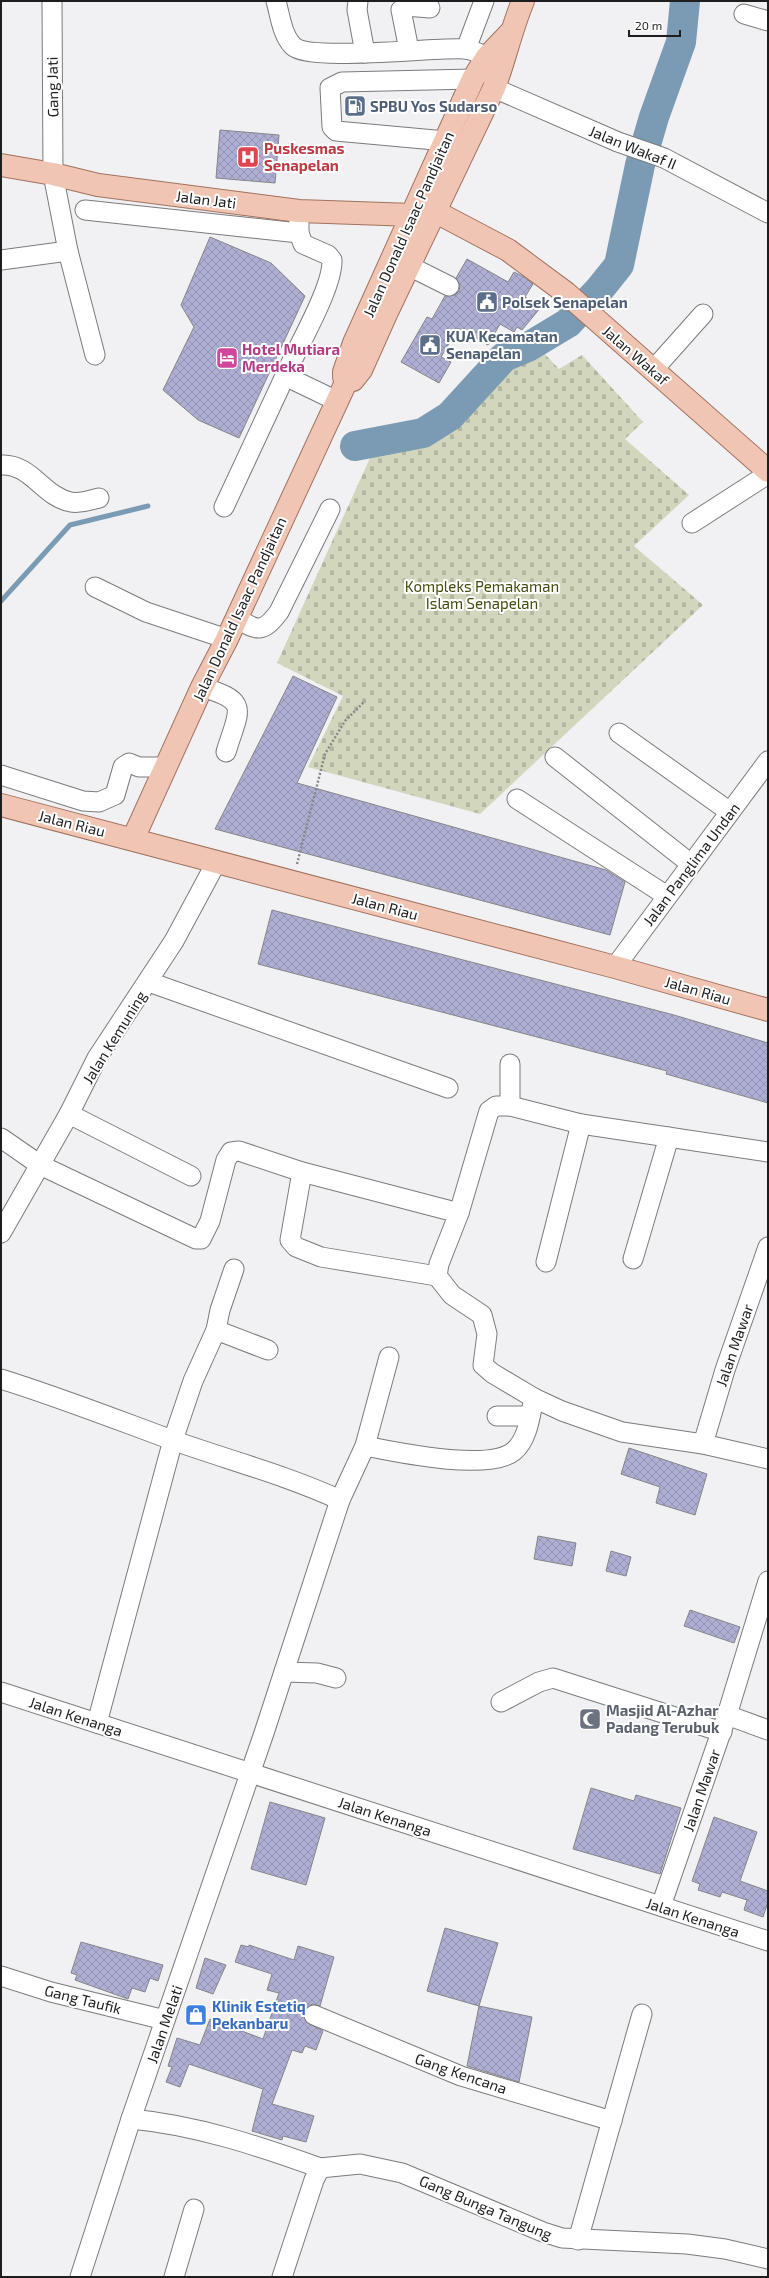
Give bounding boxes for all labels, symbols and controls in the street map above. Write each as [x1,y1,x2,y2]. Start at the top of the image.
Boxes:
scale bar [629,12,680,38]
text: 20 m [635,18,662,32]
street label: Gang Jati [42,57,62,117]
fuel station icon: SPBU Yos Sudarso [342,93,368,119]
place label: SPBU Yos Sudarso [370,97,497,115]
street label: Jalan Wakaf II [587,121,679,173]
street label: Jalan Donald Isaac Pandjaitan [359,128,458,320]
place label: Puskesmas Senapelan [264,139,344,174]
hospital icon: Puskesmas Senapelan [235,144,261,170]
street label: Jalan Jati [175,186,237,212]
public building icon: Polsek Senapelan [474,289,500,315]
place label: Polsek Senapelan [502,293,628,311]
street label: Jalan Wakaf [599,321,673,389]
place label: KUA Kecamatan Senapelan [446,327,558,362]
public building icon: KUA Kecamatan Senapelan [417,332,443,358]
place label: Hotel Mutiara Merdeka [242,340,340,375]
hotel icon: Hotel Mutiara Merdeka [214,345,240,371]
street label: Jalan Donald Isaac Pandjaitan [188,514,291,704]
park label: Kompleks Pemakaman Islam Senapelan [405,577,559,612]
street label: Jalan Panglima Undan [639,799,743,929]
street label: Jalan Riau [37,806,107,840]
street label: Jalan Riau [350,889,420,923]
street label: Jalan Riau [663,972,733,1008]
street label: Jalan Kemuning [78,987,150,1087]
street label: Jalan Mawar [711,1301,757,1389]
street label: Jalan Kenanga [27,1692,125,1740]
place label: Masjid Al-Azhar Padang Terubuk [606,1701,720,1736]
mosque icon: Masjid Al-Azhar Padang Terubuk [577,1706,603,1732]
street label: Jalan Mawar [678,1746,724,1834]
street label: Jalan Kenanga [336,1792,434,1840]
street label: Jalan Kenanga [644,1893,742,1941]
street label: Gang Taufik [43,1981,124,2017]
street label: Jalan Melati [142,1983,186,2065]
place label: Klinik Estetiq Pekanbaru [212,1997,306,2032]
shop icon: Klinik Estetiq Pekanbaru [183,2002,209,2028]
street label: Gang Kencana [413,2049,509,2097]
street label: Gang Bunga Tangung [417,2171,556,2243]

